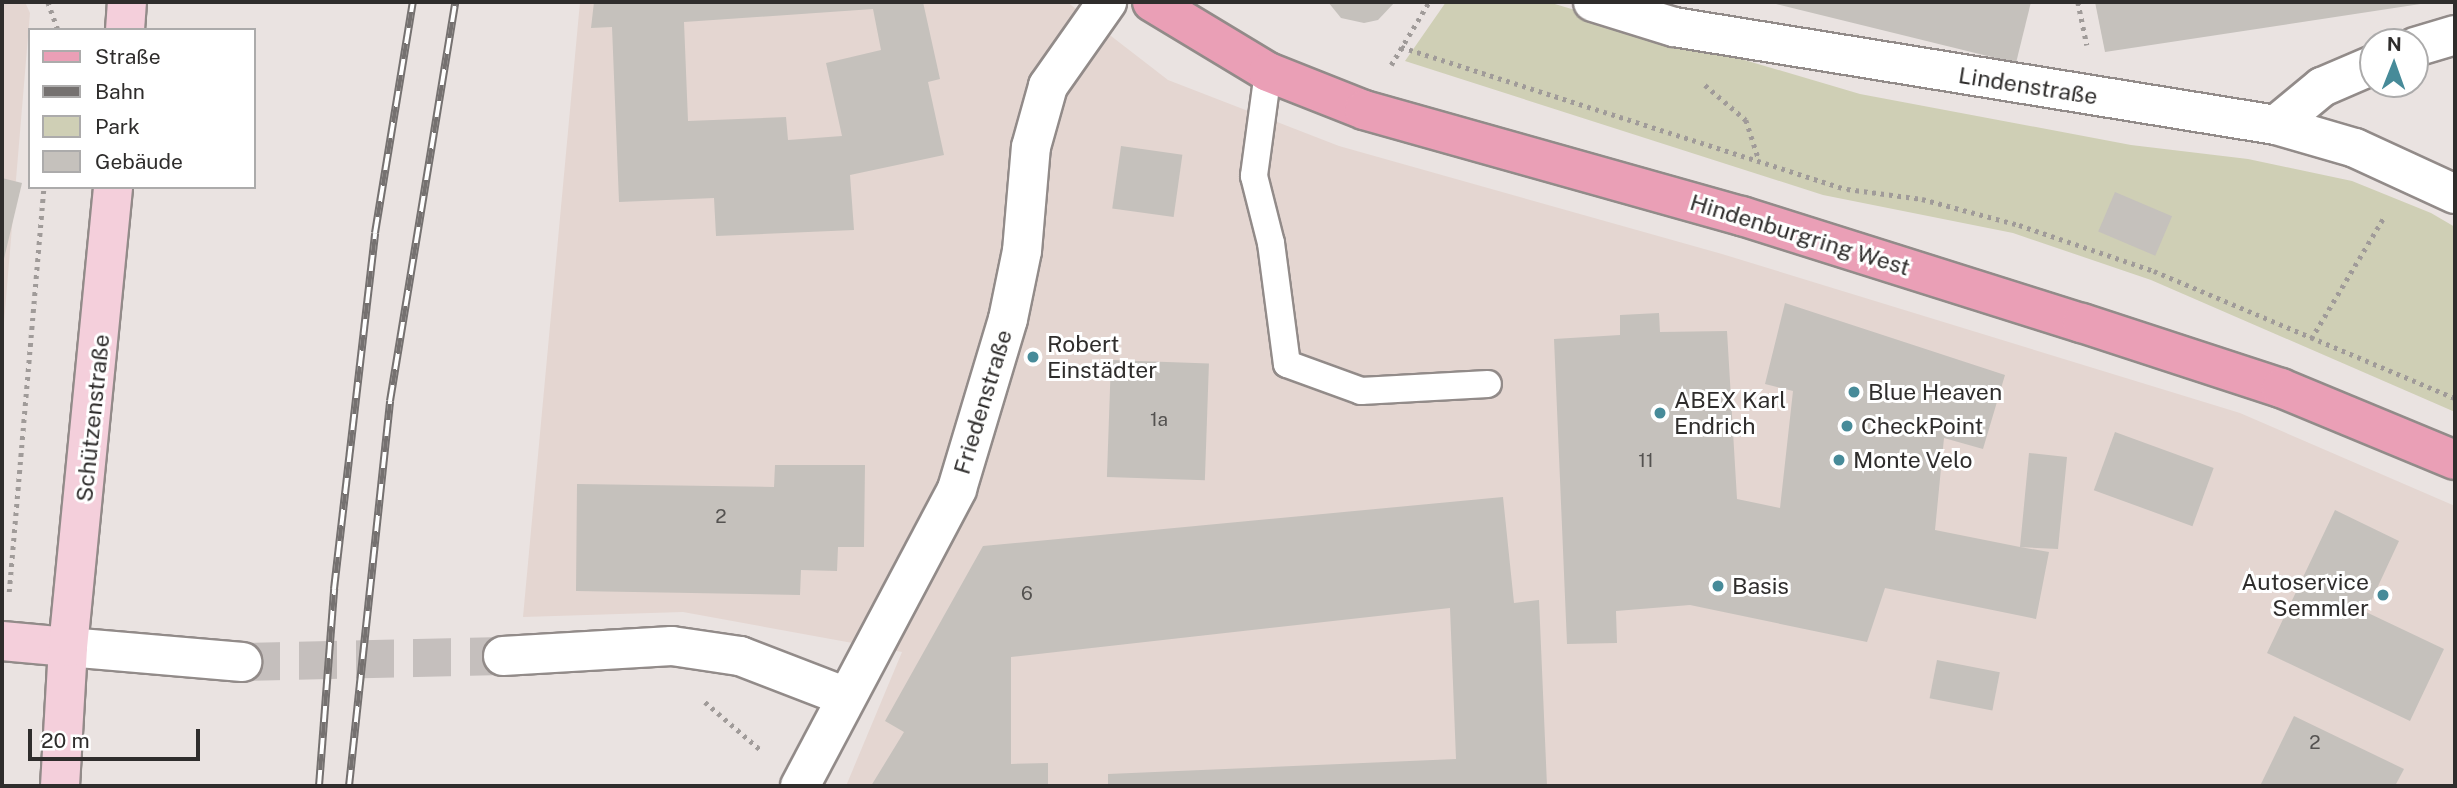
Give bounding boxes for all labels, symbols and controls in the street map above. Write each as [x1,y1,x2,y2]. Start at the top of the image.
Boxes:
legend [28,28,256,189]
north arrow [2359,28,2429,98]
text: N [2387,33,2402,55]
text: Straße [95,44,161,69]
street label: Lindenstraße [1956,61,2100,111]
text: Bahn [95,79,145,104]
text: Park [95,114,140,139]
text: Gebäude [95,149,183,174]
street label: Hindenburgring West [1686,188,1914,282]
street label: Friedenstraße [948,326,1018,478]
place label: Robert Einstädter [1047,330,1157,384]
street label: Schützenstraße [70,333,116,503]
marker: Robert Einstädter [1025,349,1041,365]
place label: Blue Heaven [1868,378,2002,406]
marker: Blue Heaven [1846,384,1862,400]
place label: ABEX Karl Endrich [1674,386,1786,440]
marker: ABEX Karl Endrich [1652,405,1668,421]
house number: 1a [1150,409,1168,431]
place label: CheckPoint [1861,412,1983,440]
marker: CheckPoint [1839,418,1855,434]
place label: Monte Velo [1853,446,1973,474]
house number: 11 [1638,450,1654,472]
marker: Monte Velo [1831,452,1847,468]
house number: 2 [715,506,727,528]
place label: Autoservice Semmler [2241,568,2369,622]
place label: Basis [1732,572,1789,600]
marker: Basis [1710,578,1726,594]
house number: 6 [1021,583,1033,605]
marker: Autoservice Semmler [2375,587,2391,603]
scale bar [32,714,203,758]
text: 20 m [41,728,90,753]
house number: 2 [2309,732,2321,754]

